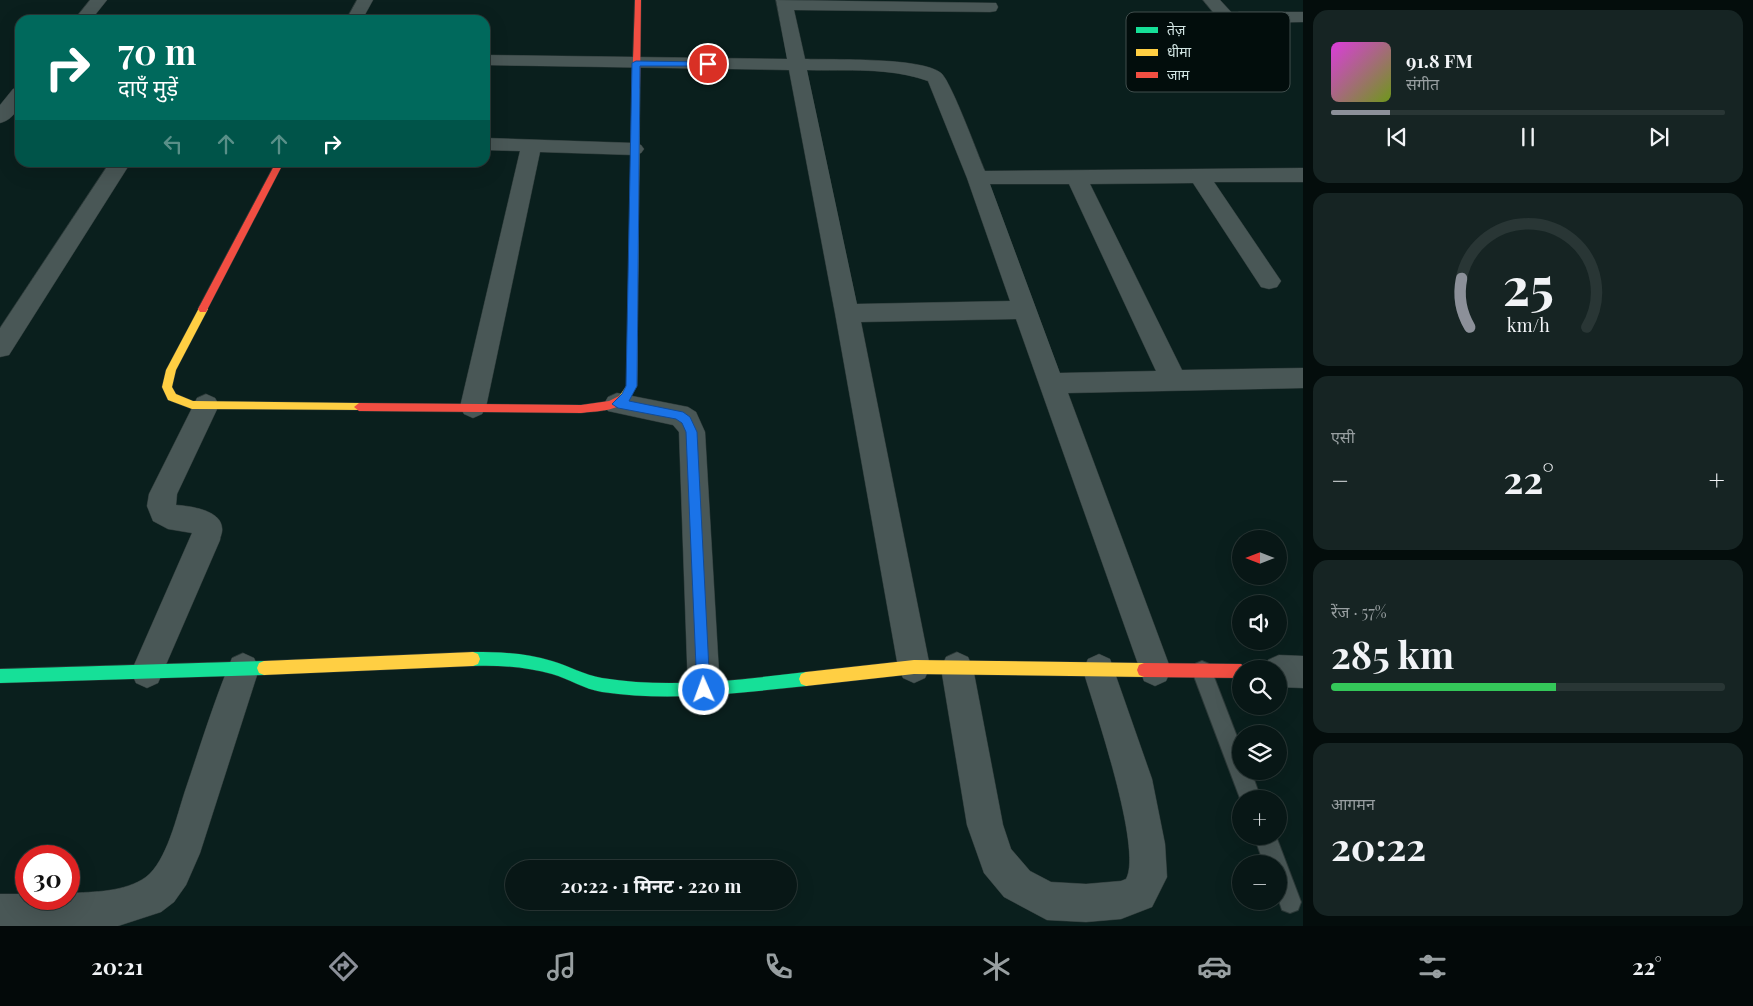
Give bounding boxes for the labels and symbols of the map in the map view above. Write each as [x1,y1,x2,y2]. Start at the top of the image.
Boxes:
legend [1126,12,1290,92]
text: तेज़ [1167,20,1186,39]
text: धीमा [1167,42,1192,61]
pin [687,43,729,85]
text: जाम [1167,65,1190,84]
north arrow [1232,530,1288,585]
position arrow [677,663,729,715]
speed limit sign: 30 [15,845,80,910]

